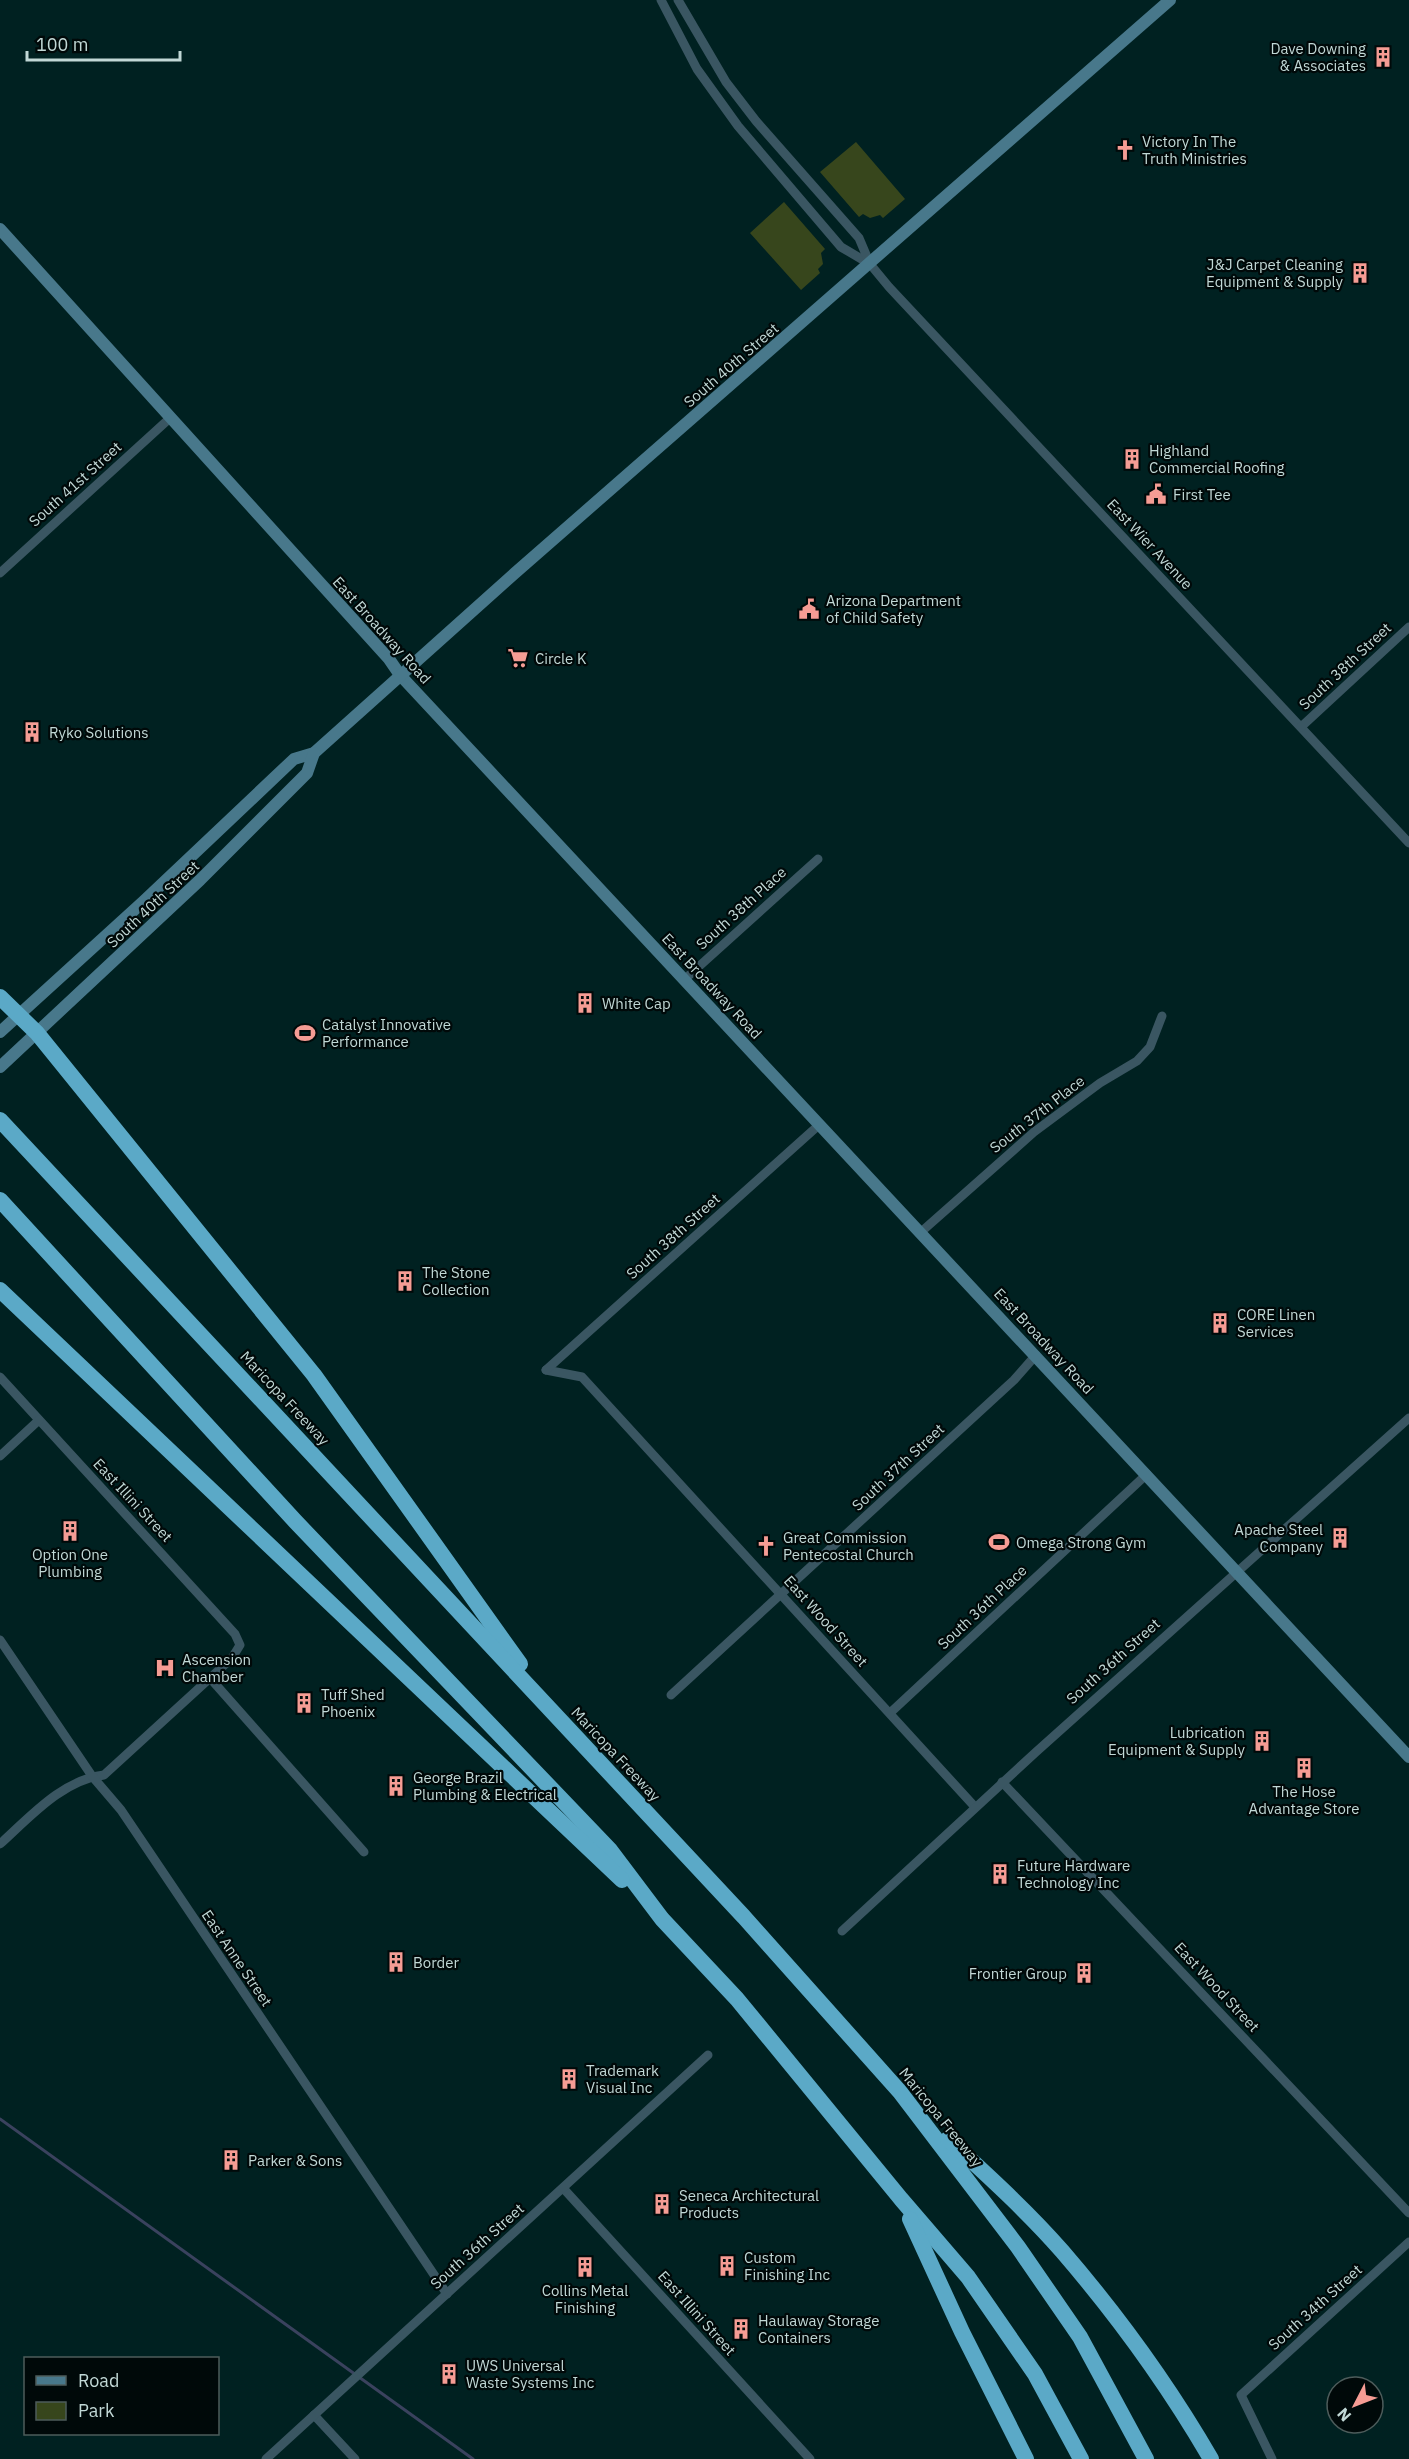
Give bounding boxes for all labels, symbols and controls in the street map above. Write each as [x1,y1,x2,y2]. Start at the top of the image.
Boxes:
scale bar [27,24,180,62]
text: 100 m [36,33,88,56]
place label: Dave Downing & Associates [1270,39,1366,75]
building icon: Dave Downing & Associates [1371,45,1395,69]
place label: Victory In The Truth Ministries [1142,132,1247,168]
church icon: Victory In The Truth Ministries [1113,138,1137,162]
place label: J&J Carpet Cleaning Equipment & Supply [1206,255,1344,291]
building icon: J&J Carpet Cleaning Equipment & Supply [1348,261,1372,285]
street label: South 40th Street [680,319,782,411]
street label: South 41st Street [25,437,125,531]
place label: Highland Commercial Roofing [1149,441,1285,477]
building icon: Highland Commercial Roofing [1120,447,1144,471]
public building icon: First Tee [1144,482,1168,506]
place label: First Tee [1173,485,1231,504]
street label: East Wier Avenue [1103,495,1197,593]
street label: East Broadway Road [329,572,435,688]
place label: Arizona Department of Child Safety [826,591,961,627]
public building icon: Arizona Department of Child Safety [797,597,821,621]
street label: South 38th Street [1295,618,1395,714]
supermarket icon: Circle K [506,646,530,670]
place label: Circle K [535,649,587,668]
building icon: Ryko Solutions [20,720,44,744]
place label: Ryko Solutions [49,723,149,742]
street label: South 40th Street [103,856,203,952]
street label: South 38th Place [692,862,790,954]
street label: East Broadway Road [658,929,766,1043]
building icon: White Cap [573,991,597,1015]
place label: White Cap [602,994,671,1013]
place label: Catalyst Innovative Performance [322,1015,451,1051]
sports icon: Catalyst Innovative Performance [293,1021,317,1045]
street label: South 37th Place [986,1071,1088,1157]
street label: South 38th Street [622,1189,724,1283]
place label: The Stone Collection [422,1263,490,1299]
building icon: The Stone Collection [393,1269,417,1293]
street label: East Broadway Road [990,1284,1098,1398]
place label: CORE Linen Services [1237,1305,1315,1341]
building icon: CORE Linen Services [1208,1311,1232,1335]
street label: Maricopa Freeway [236,1347,334,1450]
street label: South 37th Street [848,1419,948,1515]
street label: East Illini Street [89,1454,177,1546]
building icon: Option One Plumbing [58,1519,82,1543]
place label: Apache Steel Company [1234,1520,1324,1556]
building icon: Apache Steel Company [1328,1526,1352,1550]
place label: Great Commission Pentecostal Church [783,1528,914,1564]
sports icon: Omega Strong Gym [987,1530,1011,1554]
place label: Omega Strong Gym [1016,1533,1146,1552]
church icon: Great Commission Pentecostal Church [754,1534,778,1558]
place label: Option One Plumbing [32,1545,108,1581]
street label: South 36th Place [933,1561,1031,1653]
street label: East Wood Street [780,1572,872,1670]
street label: South 36th Street [1062,1614,1164,1708]
place label: Ascension Chamber [182,1650,251,1686]
hospital icon: Ascension Chamber [153,1656,177,1680]
place label: Tuff Shed Phoenix [321,1685,385,1721]
building icon: Tuff Shed Phoenix [292,1691,316,1715]
street label: Maricopa Freeway [567,1703,665,1806]
place label: Lubrication Equipment & Supply [1108,1723,1246,1759]
building icon: Lubrication Equipment & Supply [1250,1729,1274,1753]
building icon: The Hose Advantage Store [1292,1756,1316,1780]
place label: George Brazil Plumbing & Electrical [413,1768,557,1804]
building icon: George Brazil Plumbing & Electrical [384,1774,408,1798]
place label: The Hose Advantage Store [1249,1782,1359,1818]
place label: Future Hardware Technology Inc [1017,1856,1130,1892]
building icon: Future Hardware Technology Inc [988,1862,1012,1886]
street label: East Anne Street [198,1906,276,2010]
street label: East Wood Street [1170,1938,1264,2036]
building icon: Border [384,1950,408,1974]
place label: Border [413,1953,460,1972]
building icon: Frontier Group [1072,1961,1096,1985]
place label: Frontier Group [969,1964,1067,1983]
place label: Trademark Visual Inc [586,2061,659,2097]
street label: Maricopa Freeway [895,2064,987,2171]
building icon: Trademark Visual Inc [557,2067,581,2091]
building icon: Parker & Sons [219,2148,243,2172]
place label: Parker & Sons [248,2151,342,2170]
place label: Seneca Architectural Products [679,2186,819,2222]
building icon: Seneca Architectural Products [650,2192,674,2216]
street label: South 36th Street [426,2199,528,2293]
place label: Custom Finishing Inc [744,2248,830,2284]
building icon: Custom Finishing Inc [715,2254,739,2278]
building icon: Collins Metal Finishing [573,2255,597,2279]
street label: South 34th Street [1264,2260,1366,2354]
street label: East Illini Street [654,2267,740,2359]
place label: Collins Metal Finishing [542,2281,628,2317]
place label: Haulaway Storage Containers [758,2311,879,2347]
building icon: Haulaway Storage Containers [729,2317,753,2341]
place label: UWS Universal Waste Systems Inc [466,2356,595,2392]
legend [24,2357,219,2435]
building icon: UWS Universal Waste Systems Inc [437,2362,461,2386]
text: Road [78,2369,119,2392]
north arrow [1325,2375,1385,2435]
text: Park [78,2399,115,2422]
text: N [1333,2404,1355,2426]

